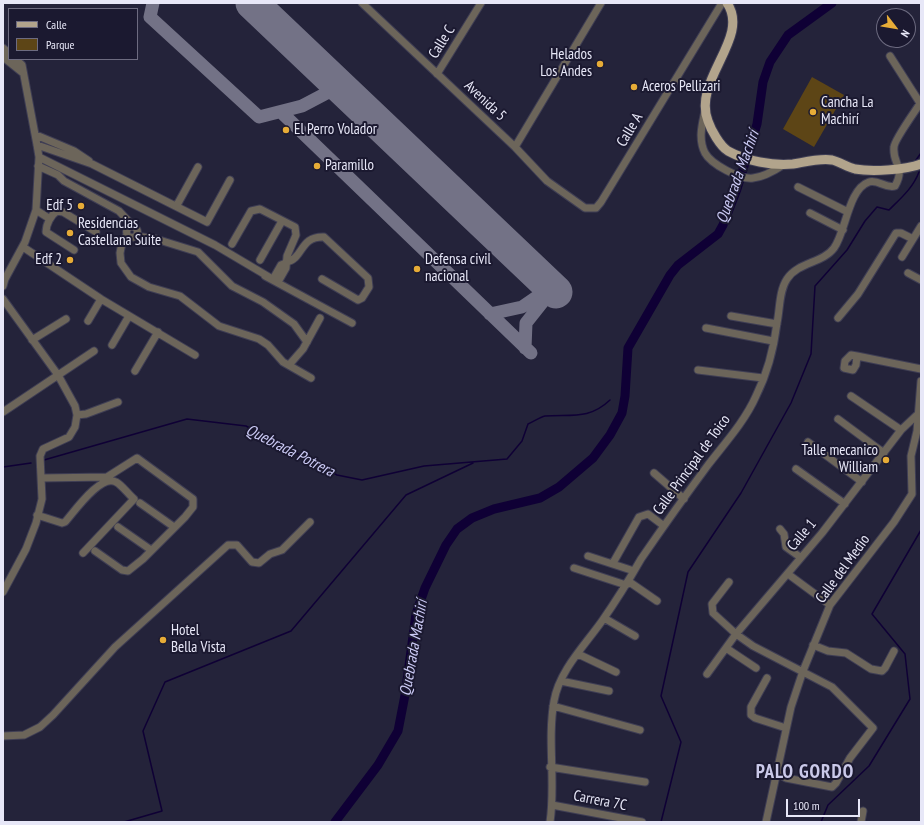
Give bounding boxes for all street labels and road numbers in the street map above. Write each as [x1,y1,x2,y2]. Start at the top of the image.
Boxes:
street label: Calle C [425,22,459,62]
street label: Avenida 5 [460,77,510,125]
street label: Calle A [613,110,647,150]
street label: Calle Principal de Toico [650,411,734,519]
street label: Calle 1 [784,516,820,554]
street label: Calle del Medio [812,531,874,607]
street label: Carrera 7C [572,787,628,815]

